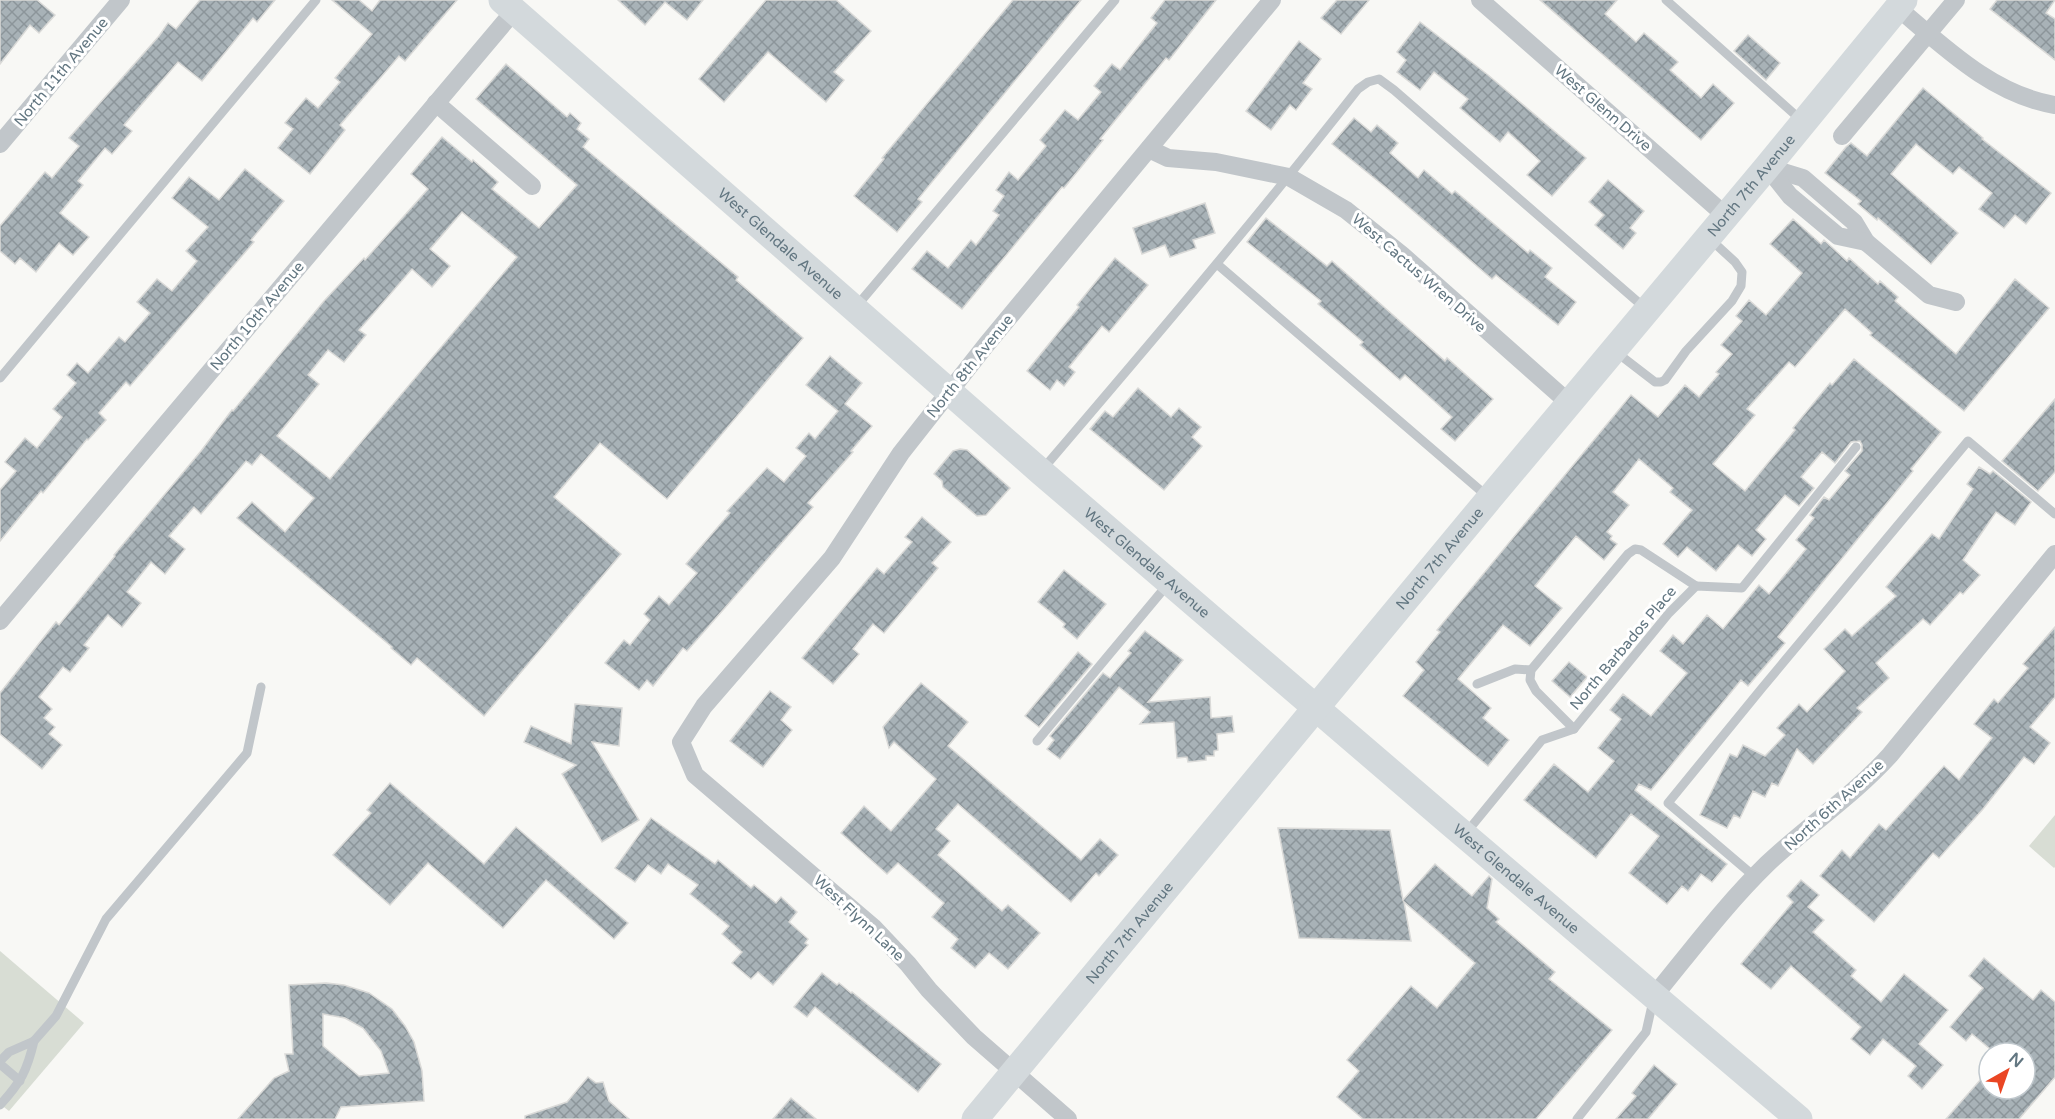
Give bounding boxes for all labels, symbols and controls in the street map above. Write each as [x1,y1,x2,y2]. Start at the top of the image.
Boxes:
street label: North 11th Avenue [10,14,112,130]
street label: West Glenn Drive [1551,61,1655,155]
street label: North 7th Avenue [1704,131,1799,240]
street label: West Glendale Avenue [714,184,847,303]
street label: West Cactus Wren Drive [1348,210,1490,336]
street label: North 10th Avenue [206,258,308,374]
street label: North 8th Avenue [923,311,1017,421]
street label: West Glendale Avenue [1080,504,1214,622]
street label: North 7th Avenue [1392,504,1487,613]
street label: North Barbados Place [1566,582,1680,714]
street label: North 6th Avenue [1781,756,1887,854]
street label: West Glendale Avenue [1449,820,1583,938]
street label: West Flynn Lane [810,871,908,965]
street label: North 7th Avenue [1082,878,1177,987]
north arrow [1977,1041,2037,1101]
text: N [2005,1048,2027,1072]

